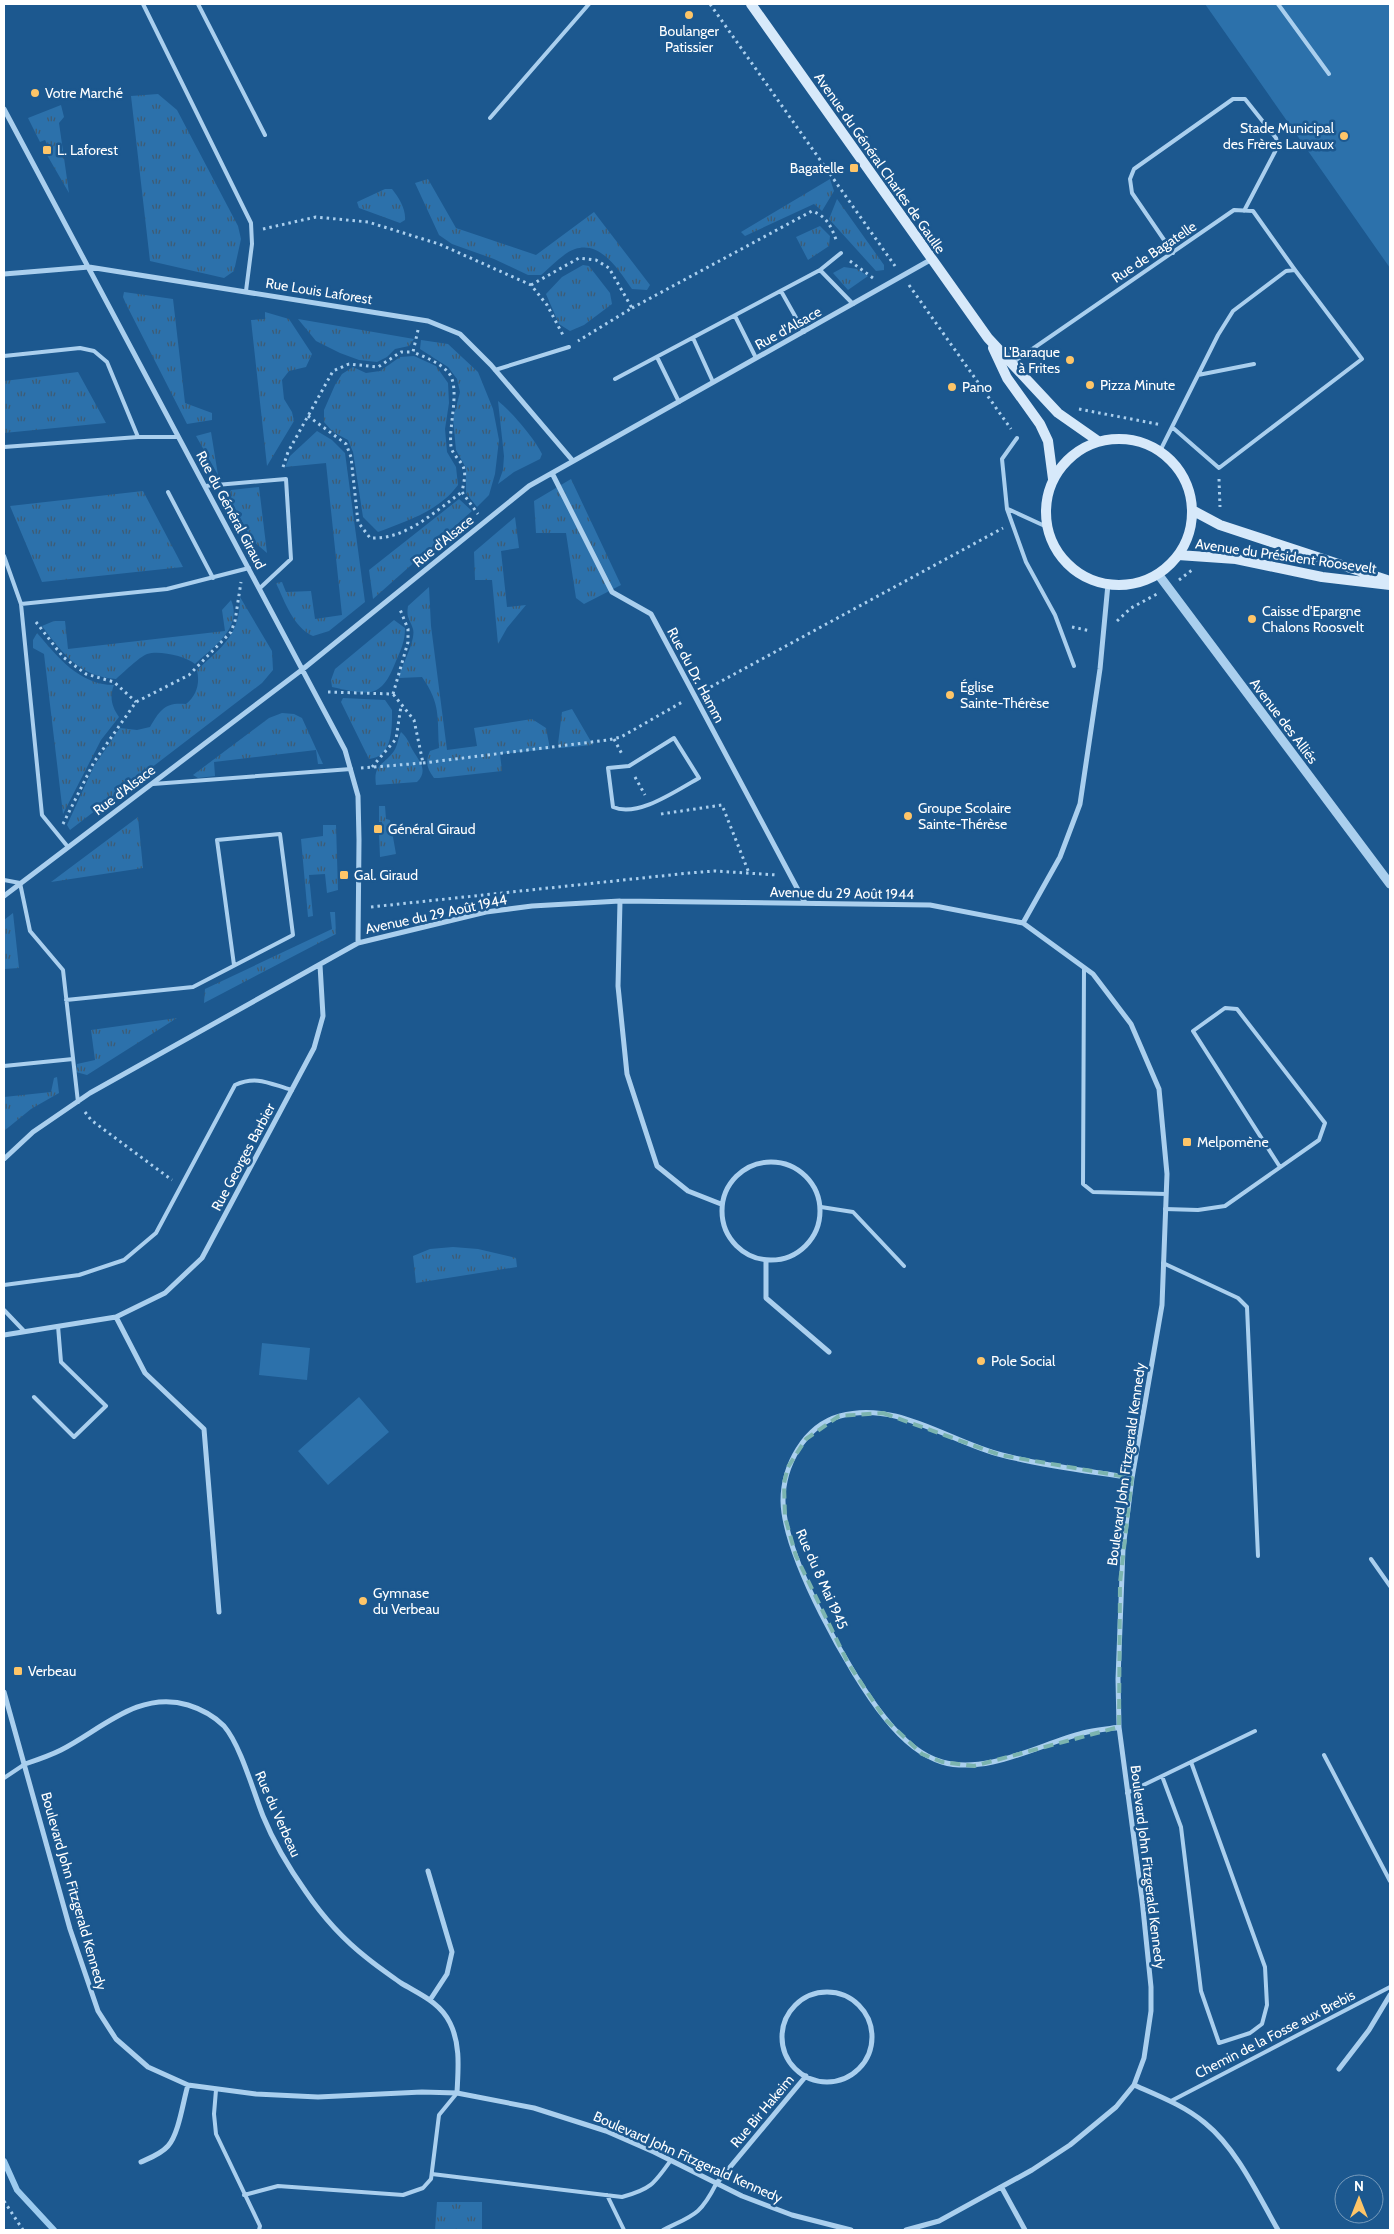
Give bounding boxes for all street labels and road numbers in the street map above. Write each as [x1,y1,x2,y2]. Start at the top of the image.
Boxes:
street label: Avenue du Général Charles de Gaulle [810,69,950,257]
street label: Rue de Bagatelle [1108,217,1200,287]
street label: Rue Louis Laforest [264,274,374,308]
street label: Rue d'Alsace [752,302,824,354]
street label: Rue du Général Giraud [192,448,270,572]
street label: Rue d'Alsace [409,511,477,571]
street label: Avenue du Président Roosevelt [1194,534,1378,578]
street label: Rue du Dr. Hamm [663,624,729,726]
street label: Avenue des Alliés [1246,675,1322,768]
street label: Rue d'Alsace [89,761,159,819]
street label: Avenue du 29 Août 1944 [770,883,914,903]
street label: Avenue du 29 Août 1944 [364,890,508,938]
street label: Rue Georges Barbier [207,1100,279,1214]
street label: Boulevard John Fitzgerald Kennedy [1103,1361,1149,1567]
street label: Rue du 8 Mai 1945 [792,1526,852,1632]
street label: Boulevard John Fitzgerald Kennedy [1127,1764,1169,1970]
street label: Rue du Verbeau [251,1768,305,1860]
street label: Boulevard John Fitzgerald Kennedy [37,1790,111,1992]
street label: Chemin de la Fosse aux Brebis [1192,1986,1358,2082]
street label: Rue Bir Hakeim [726,2071,798,2151]
street label: Boulevard John Fitzgerald Kennedy [591,2107,785,2207]

